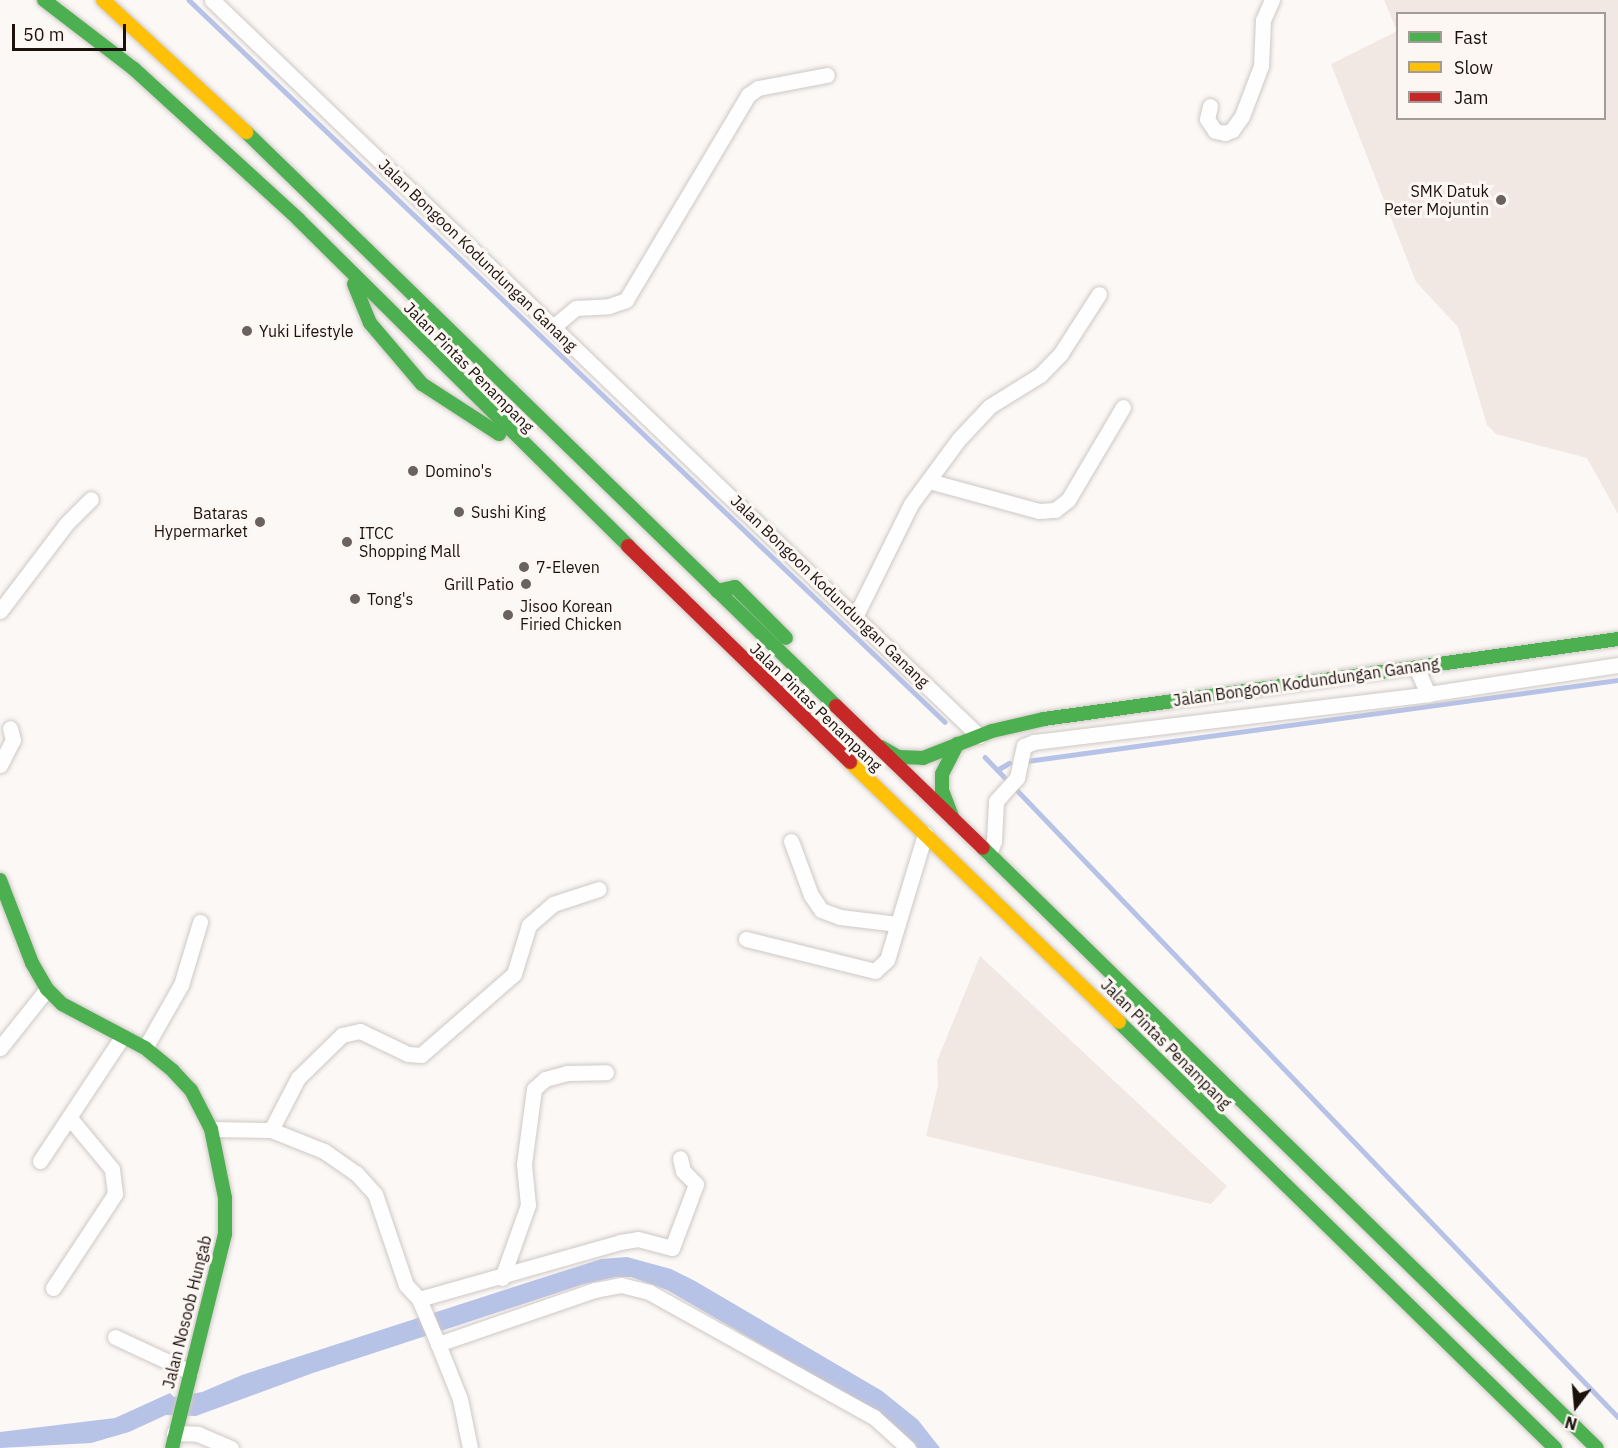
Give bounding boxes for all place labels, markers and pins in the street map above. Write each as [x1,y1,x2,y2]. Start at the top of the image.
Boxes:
place label: SMK Datuk Peter Mojuntin [1384,181,1489,219]
marker: SMK Datuk Peter Mojuntin [1494,193,1508,207]
place label: Yuki Lifestyle [259,321,354,341]
marker: Yuki Lifestyle [240,324,254,338]
place label: Domino's [425,461,492,481]
marker: Domino's [406,464,420,478]
place label: Sushi King [471,502,546,522]
place label: Bataras Hypermarket [154,503,248,541]
marker: Sushi King [452,505,466,519]
marker: Bataras Hypermarket [253,515,267,529]
place label: ITCC Shopping Mall [359,523,460,561]
marker: ITCC Shopping Mall [340,535,354,549]
place label: 7-Eleven [536,557,600,577]
marker: 7-Eleven [517,560,531,574]
place label: Grill Patio [444,574,514,594]
marker: Grill Patio [519,577,533,591]
place label: Tong's [367,589,413,609]
marker: Tong's [348,592,362,606]
place label: Jisoo Korean Firied Chicken [520,596,622,634]
marker: Jisoo Korean Firied Chicken [501,608,515,622]

